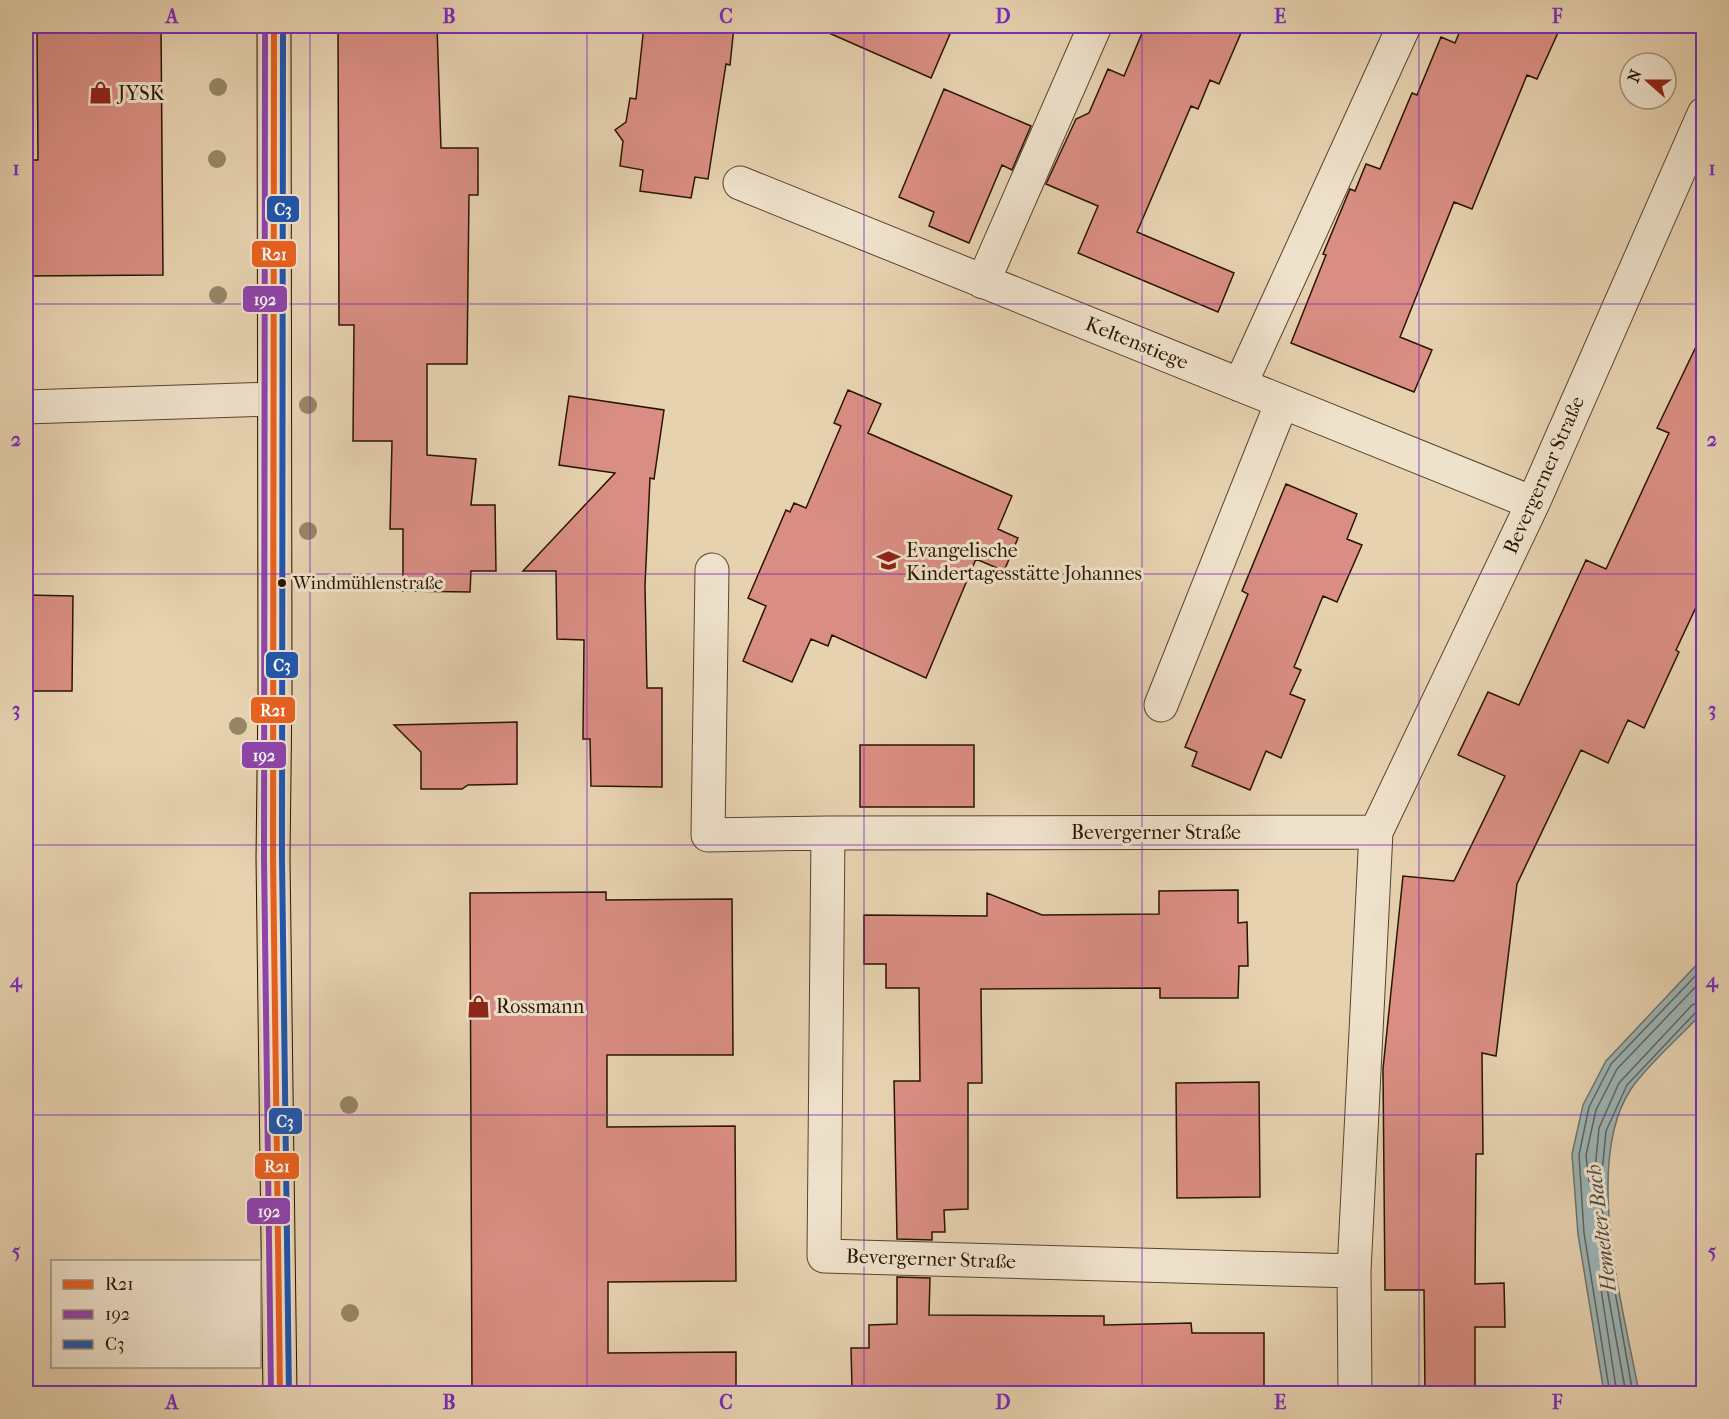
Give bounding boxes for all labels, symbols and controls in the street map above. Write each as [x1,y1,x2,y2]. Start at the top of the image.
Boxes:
text: A [164,5,180,28]
text: B [442,5,456,28]
text: C [719,5,733,28]
text: D [995,5,1011,28]
text: E [1274,5,1286,28]
text: F [1551,5,1563,28]
north arrow [1618,51,1678,111]
text: N [1623,66,1646,85]
shop icon: JYSK [87,80,113,106]
place label: JYSK [116,82,166,105]
text: 1 [12,157,20,180]
text: 1 [1708,157,1716,180]
line badge: C3 [266,195,300,223]
text: C3 [274,200,292,220]
line badge: R21 [251,240,297,268]
text: R21 [261,245,287,264]
line badge: 192 [242,285,288,313]
text: 192 [254,290,276,310]
street label: Keltenstiege [1082,312,1192,374]
street label: Bevergerner Straße [1499,393,1589,557]
text: 2 [11,428,21,451]
text: 2 [1707,428,1717,451]
place label: Evangelische Kindertagesstätte Johannes [906,539,1142,585]
school or university icon: Evangelische Kindertagesstätte Johannes [875,548,901,574]
place label: Windmühlenstraße [292,573,443,594]
marker: Windmühlenstraße [276,577,288,589]
line badge: C3 [265,651,299,679]
text: C3 [273,656,291,676]
line badge: R21 [250,696,296,724]
text: 3 [12,698,20,721]
text: 3 [1708,698,1716,721]
text: R21 [260,701,286,720]
line badge: 192 [241,741,287,769]
text: 192 [253,746,275,766]
street label: Bevergerner Straße [1071,821,1241,844]
text: 4 [9,969,23,993]
text: 4 [1705,969,1719,993]
shop icon: Rossmann [465,993,491,1019]
place label: Rossmann [496,995,585,1018]
line badge: C3 [268,1107,303,1135]
text: C3 [276,1112,294,1132]
line badge: R21 [254,1152,300,1180]
text: R21 [264,1157,290,1176]
water label: Hemelter Bach [1581,1163,1621,1294]
line badge: 192 [246,1197,291,1225]
text: 192 [258,1202,280,1222]
text: 5 [12,1240,21,1263]
text: 5 [1708,1240,1717,1263]
street label: Bevergerner Straße [846,1245,1016,1273]
legend [51,1260,261,1368]
text: R21 [105,1274,134,1295]
text: 192 [105,1304,130,1325]
text: C3 [105,1334,125,1355]
text: A [164,1391,180,1414]
text: B [442,1391,456,1414]
text: C [719,1391,733,1414]
text: D [995,1391,1011,1414]
text: E [1274,1391,1286,1414]
text: F [1551,1391,1563,1414]

